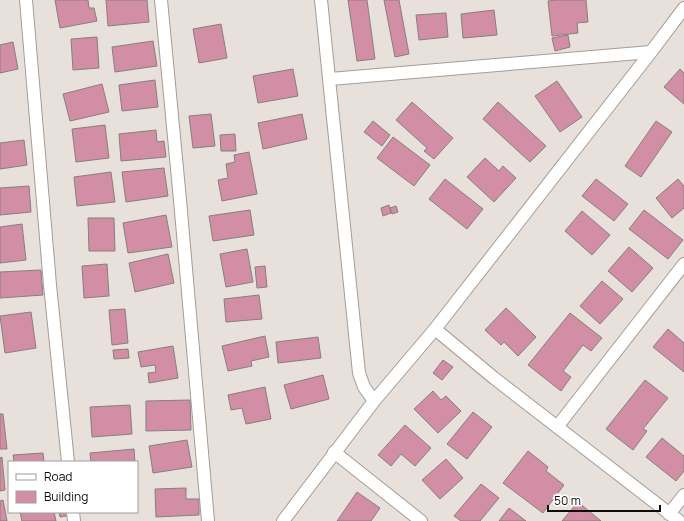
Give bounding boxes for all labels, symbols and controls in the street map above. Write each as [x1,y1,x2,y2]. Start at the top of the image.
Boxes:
legend [8,461,138,513]
text: Road [44,468,72,485]
scale bar [548,487,660,513]
text: Building [44,488,88,505]
text: 50 m [554,492,581,509]

